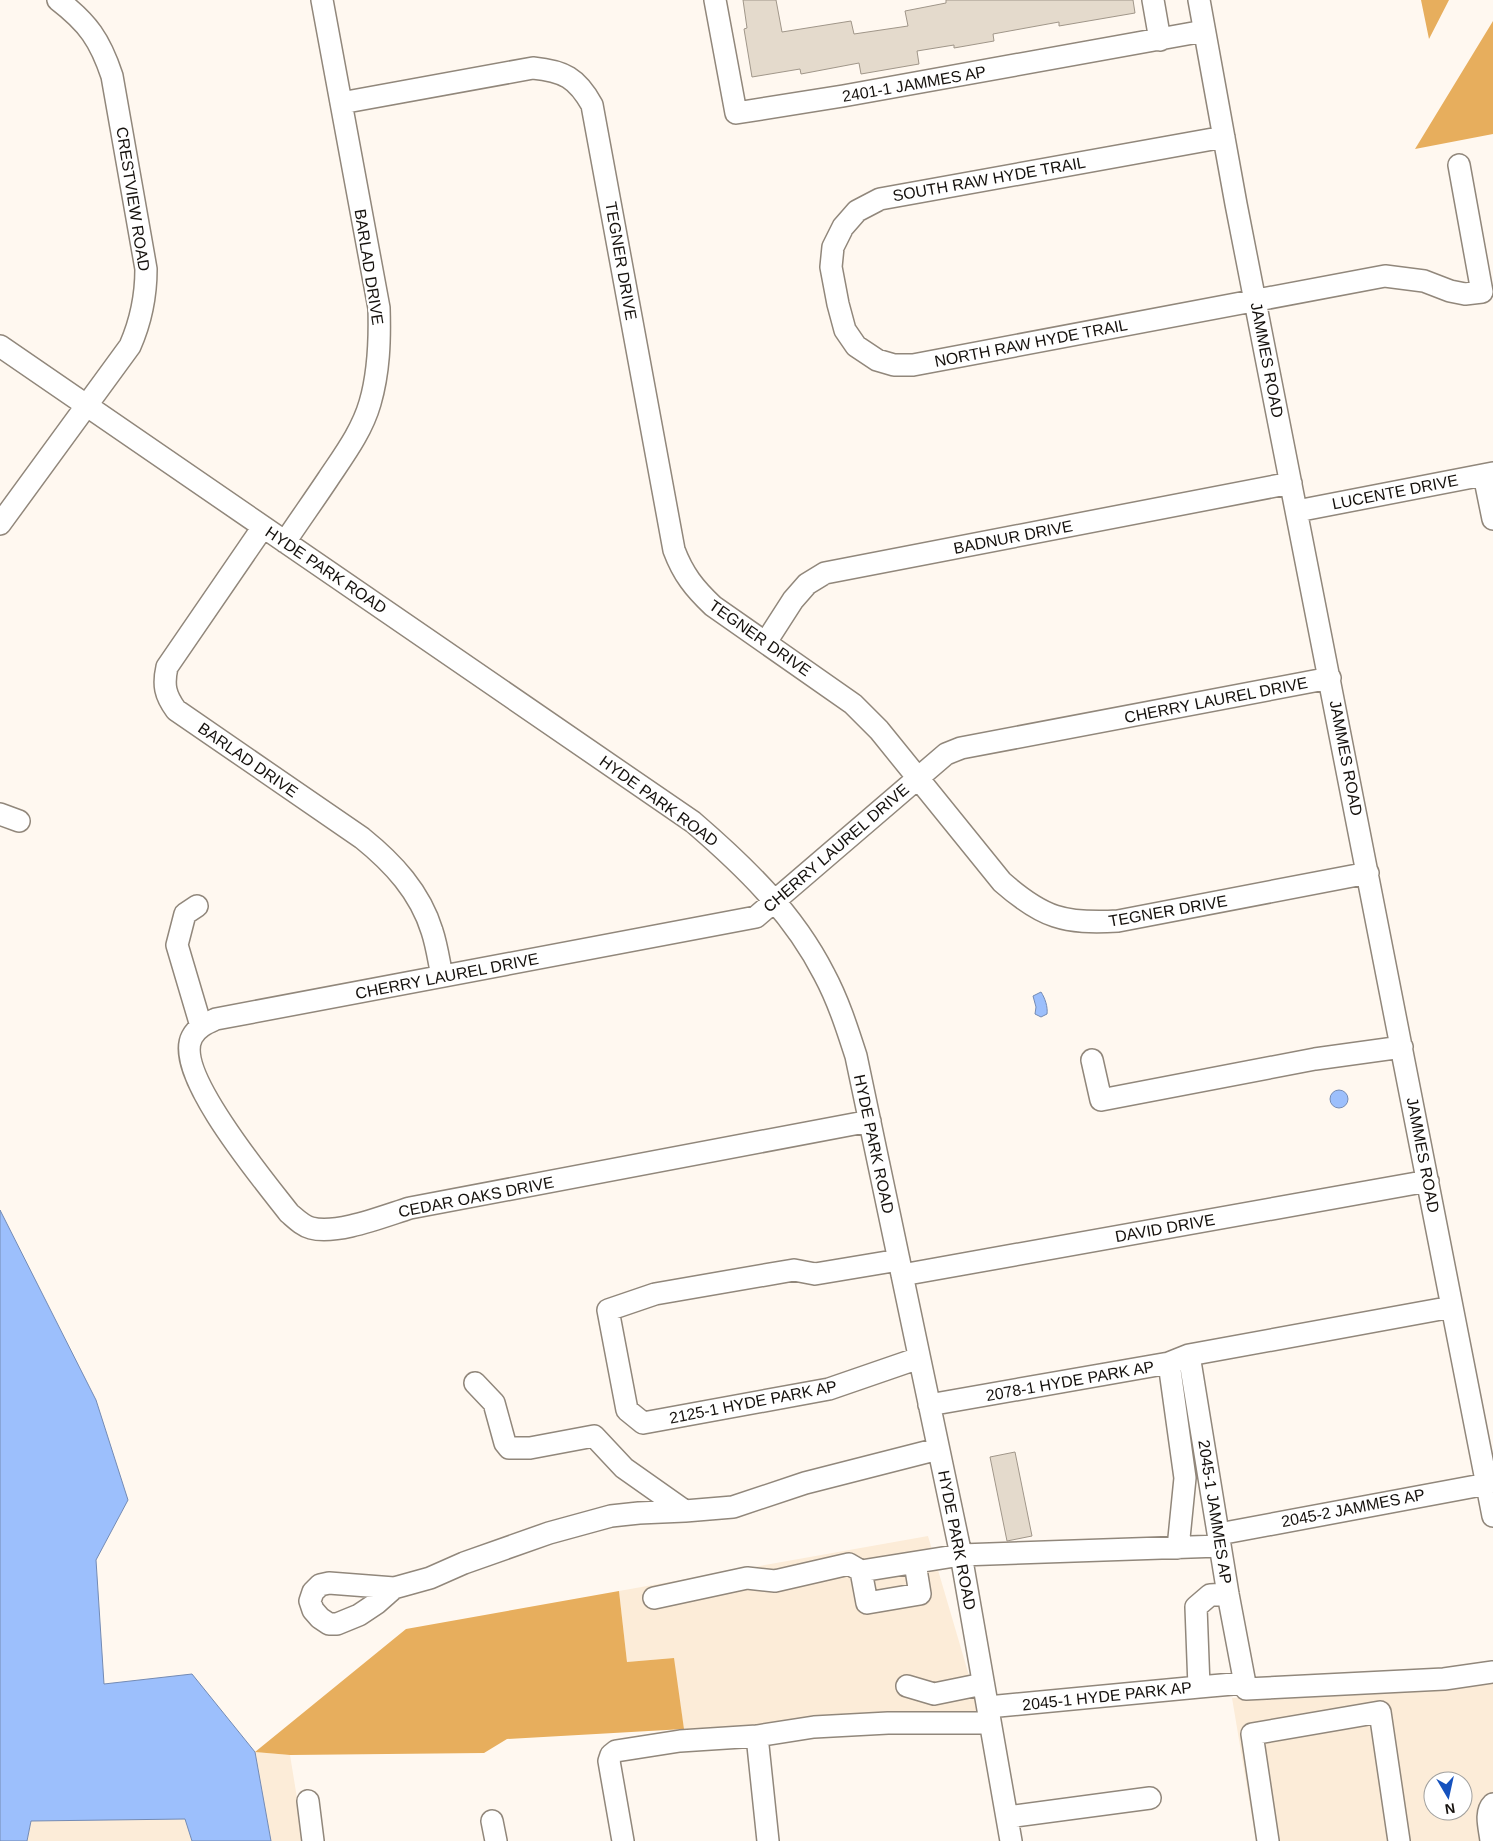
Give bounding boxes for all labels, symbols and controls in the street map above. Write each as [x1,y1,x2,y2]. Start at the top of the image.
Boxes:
street label: 2401-1 JAMMES AP [841,63,987,105]
street label: CRESTVIEW ROAD [113,126,153,272]
street label: SOUTH RAW HYDE TRAIL [891,154,1087,204]
street label: TEGNER DRIVE [602,200,640,322]
street label: BARLAD DRIVE [351,208,387,326]
street label: JAMMES ROAD [1247,301,1287,419]
street label: NORTH RAW HYDE TRAIL [933,316,1129,370]
street label: LUCENTE DRIVE [1331,471,1459,513]
street label: BADNUR DRIVE [952,517,1074,557]
street label: HYDE PARK ROAD [262,523,390,617]
street label: TEGNER DRIVE [706,597,814,679]
street label: CHERRY LAUREL DRIVE [1123,674,1309,726]
street label: JAMMES ROAD [1326,699,1366,817]
street label: BARLAD DRIVE [195,719,301,801]
street label: HYDE PARK ROAD [597,752,721,850]
street label: CHERRY LAUREL DRIVE [760,780,912,916]
street label: TEGNER DRIVE [1107,892,1229,930]
street label: CHERRY LAUREL DRIVE [354,950,540,1002]
street label: HYDE PARK ROAD [851,1073,897,1215]
street label: JAMMES ROAD [1403,1096,1443,1214]
street label: CEDAR OAKS DRIVE [397,1174,555,1220]
street label: DAVID DRIVE [1114,1211,1216,1245]
street label: 2078-1 HYDE PARK AP [985,1358,1155,1404]
street label: 2125-1 HYDE PARK AP [668,1377,838,1427]
street label: 2045-1 JAMMES AP [1195,1439,1235,1585]
street label: HYDE PARK ROAD [935,1469,979,1611]
street label: 2045-2 JAMMES AP [1280,1486,1426,1530]
street label: 2045-1 HYDE PARK AP [1021,1679,1193,1713]
north arrow [1423,1771,1473,1821]
text: N [1444,1800,1456,1818]

